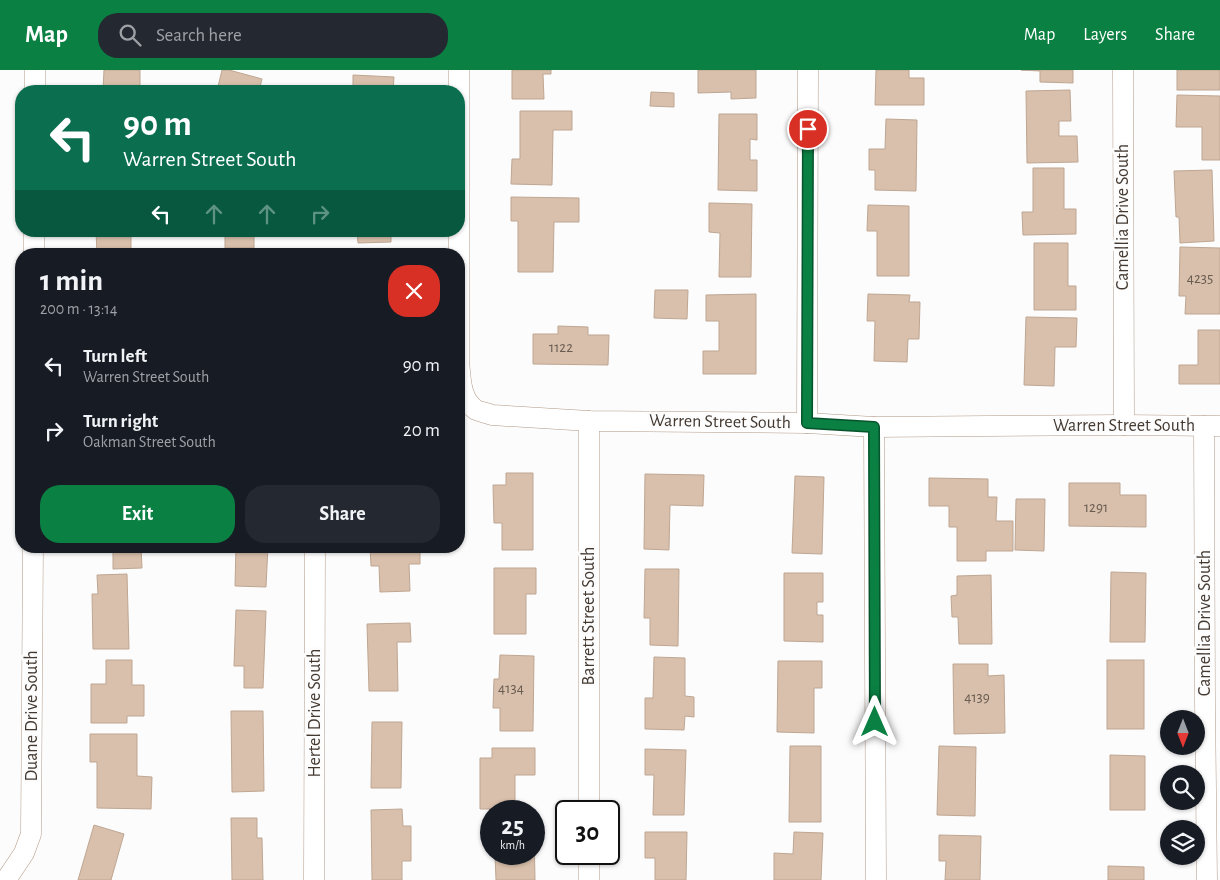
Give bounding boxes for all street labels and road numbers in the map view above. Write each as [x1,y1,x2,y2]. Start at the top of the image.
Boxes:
street label: Camellia Drive South [1114,144,1132,290]
street label: Warren Street South [649,412,791,432]
street label: Warren Street South [1053,417,1195,435]
street label: Barrett Street South [580,547,598,685]
street label: Camellia Drive South [1196,550,1214,696]
street label: Hertel Drive South [306,649,324,777]
street label: Duane Drive South [23,650,41,782]

